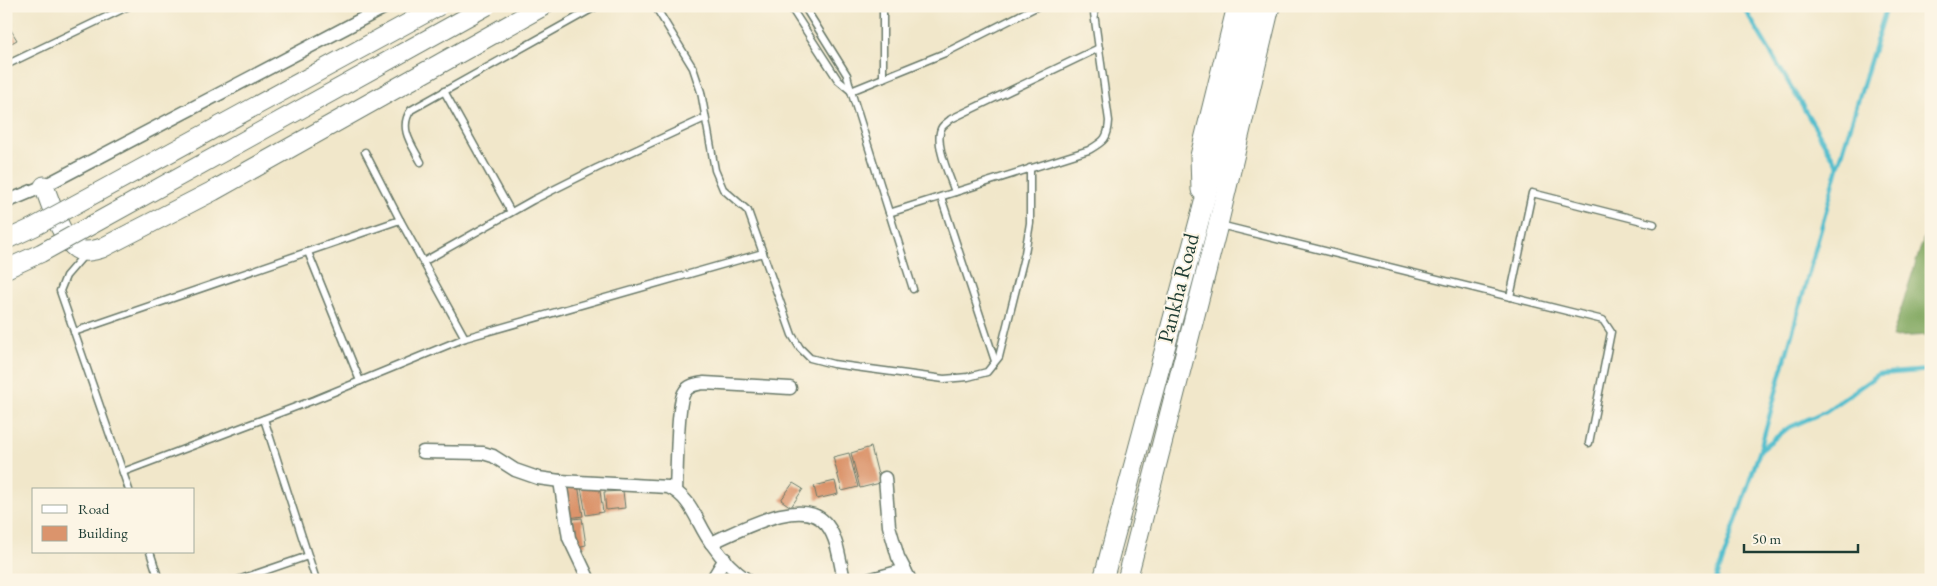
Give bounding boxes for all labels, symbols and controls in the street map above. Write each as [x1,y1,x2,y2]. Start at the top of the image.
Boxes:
street label: Pankha Road [1150,229,1206,346]
legend [32,488,195,554]
text: Road [78,499,110,518]
scale bar [1744,521,1858,553]
text: Building [78,523,128,542]
text: 50 m [1752,529,1781,548]

